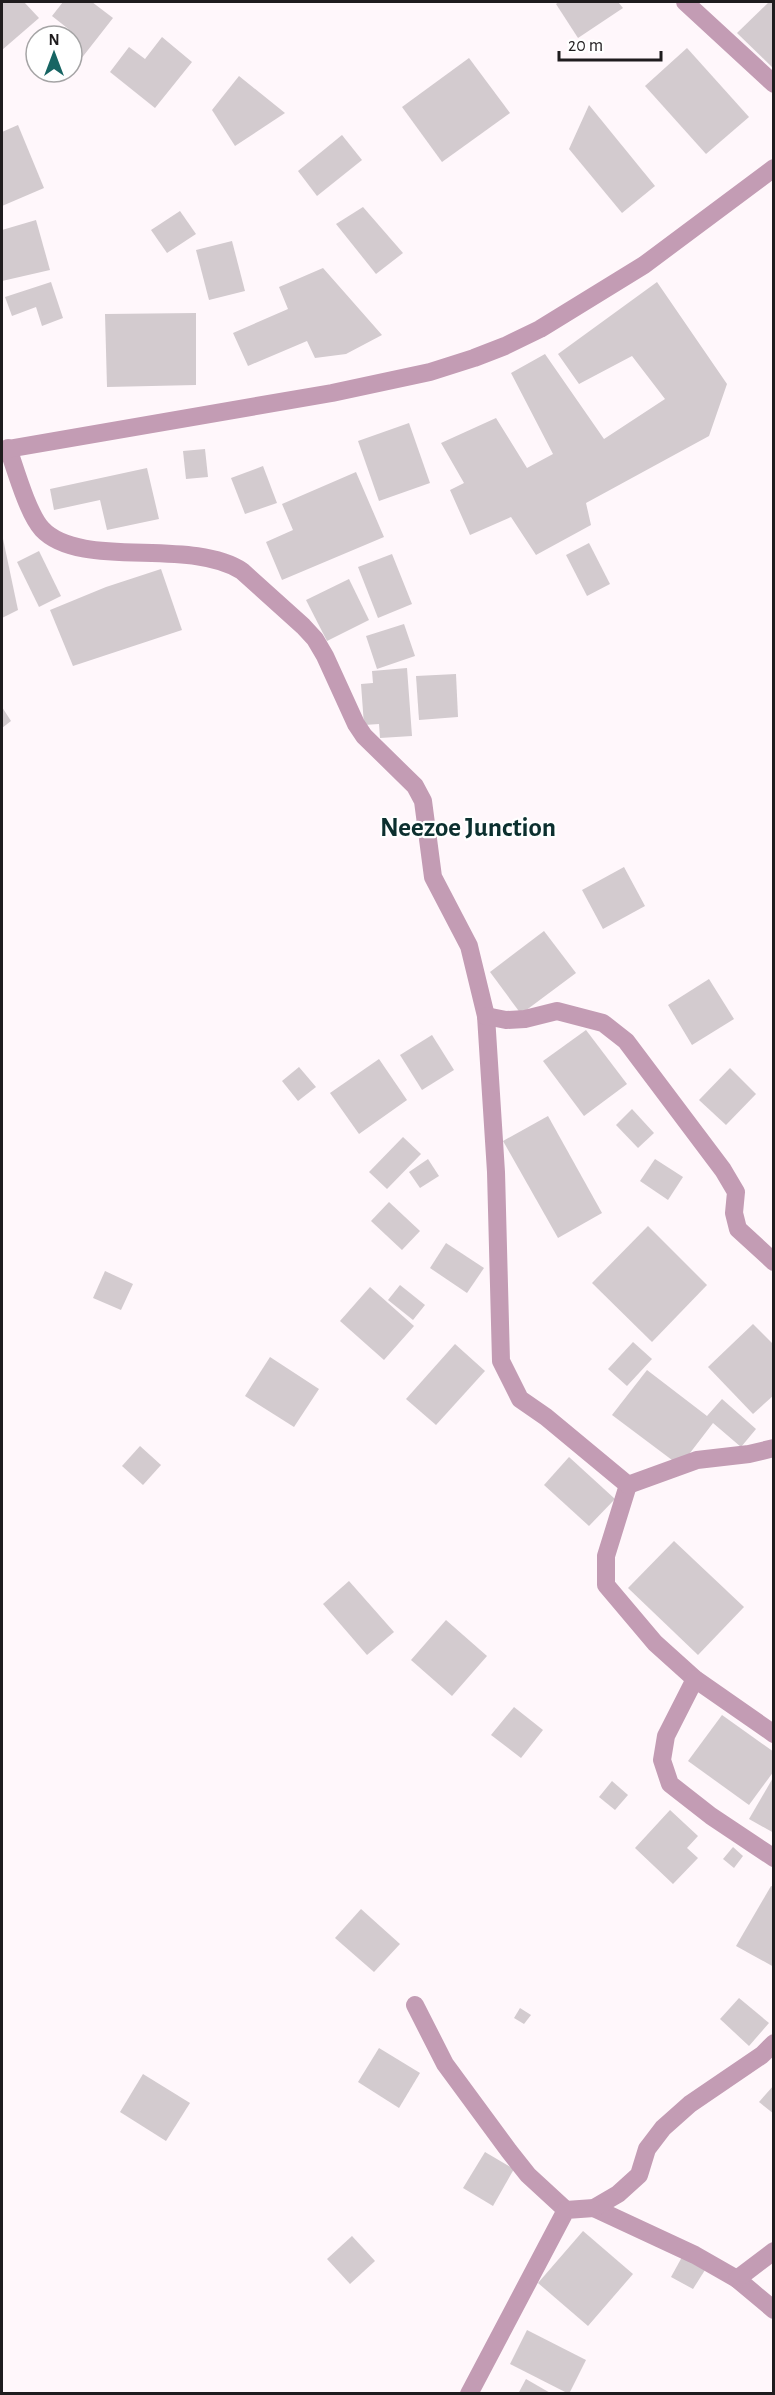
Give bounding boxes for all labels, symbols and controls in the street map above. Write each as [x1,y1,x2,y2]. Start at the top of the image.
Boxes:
north arrow [24,24,84,84]
scale bar [559,24,661,62]
text: N [48,32,60,48]
text: 20 m [568,37,603,55]
district label: Neezoe Junction [380,814,556,841]

